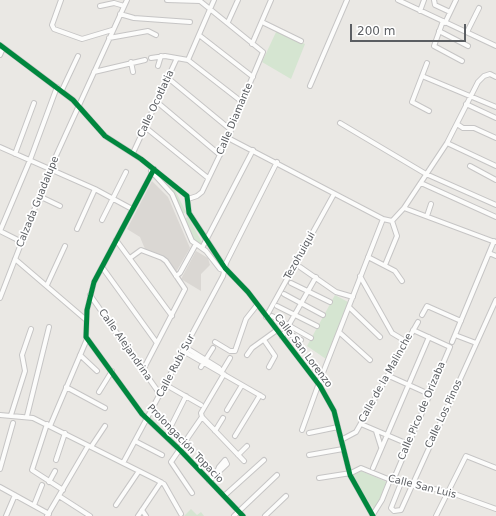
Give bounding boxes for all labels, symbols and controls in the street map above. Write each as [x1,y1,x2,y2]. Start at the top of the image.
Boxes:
scale bar [352,16,468,42]
text: 200 m [357,24,395,38]
street label: Calle Ocotlatia [135,68,177,140]
street label: Calle Diamante [214,81,256,157]
street label: Calzada Guadalupe [14,155,62,249]
street label: Tezohuiqui [282,230,318,282]
street label: Calle Alejandrina [96,307,154,383]
street label: Calle San Lorenzo [271,312,335,390]
street label: Calle de la Malinche [356,331,416,425]
street label: Calle Rubí Sur [154,332,198,400]
street label: Calle Pico de Orizaba [396,360,448,462]
street label: Calle Los Pinos [423,378,465,450]
street label: Prolongación Topacio [144,402,226,486]
street label: Calle San Luis [387,473,457,501]

